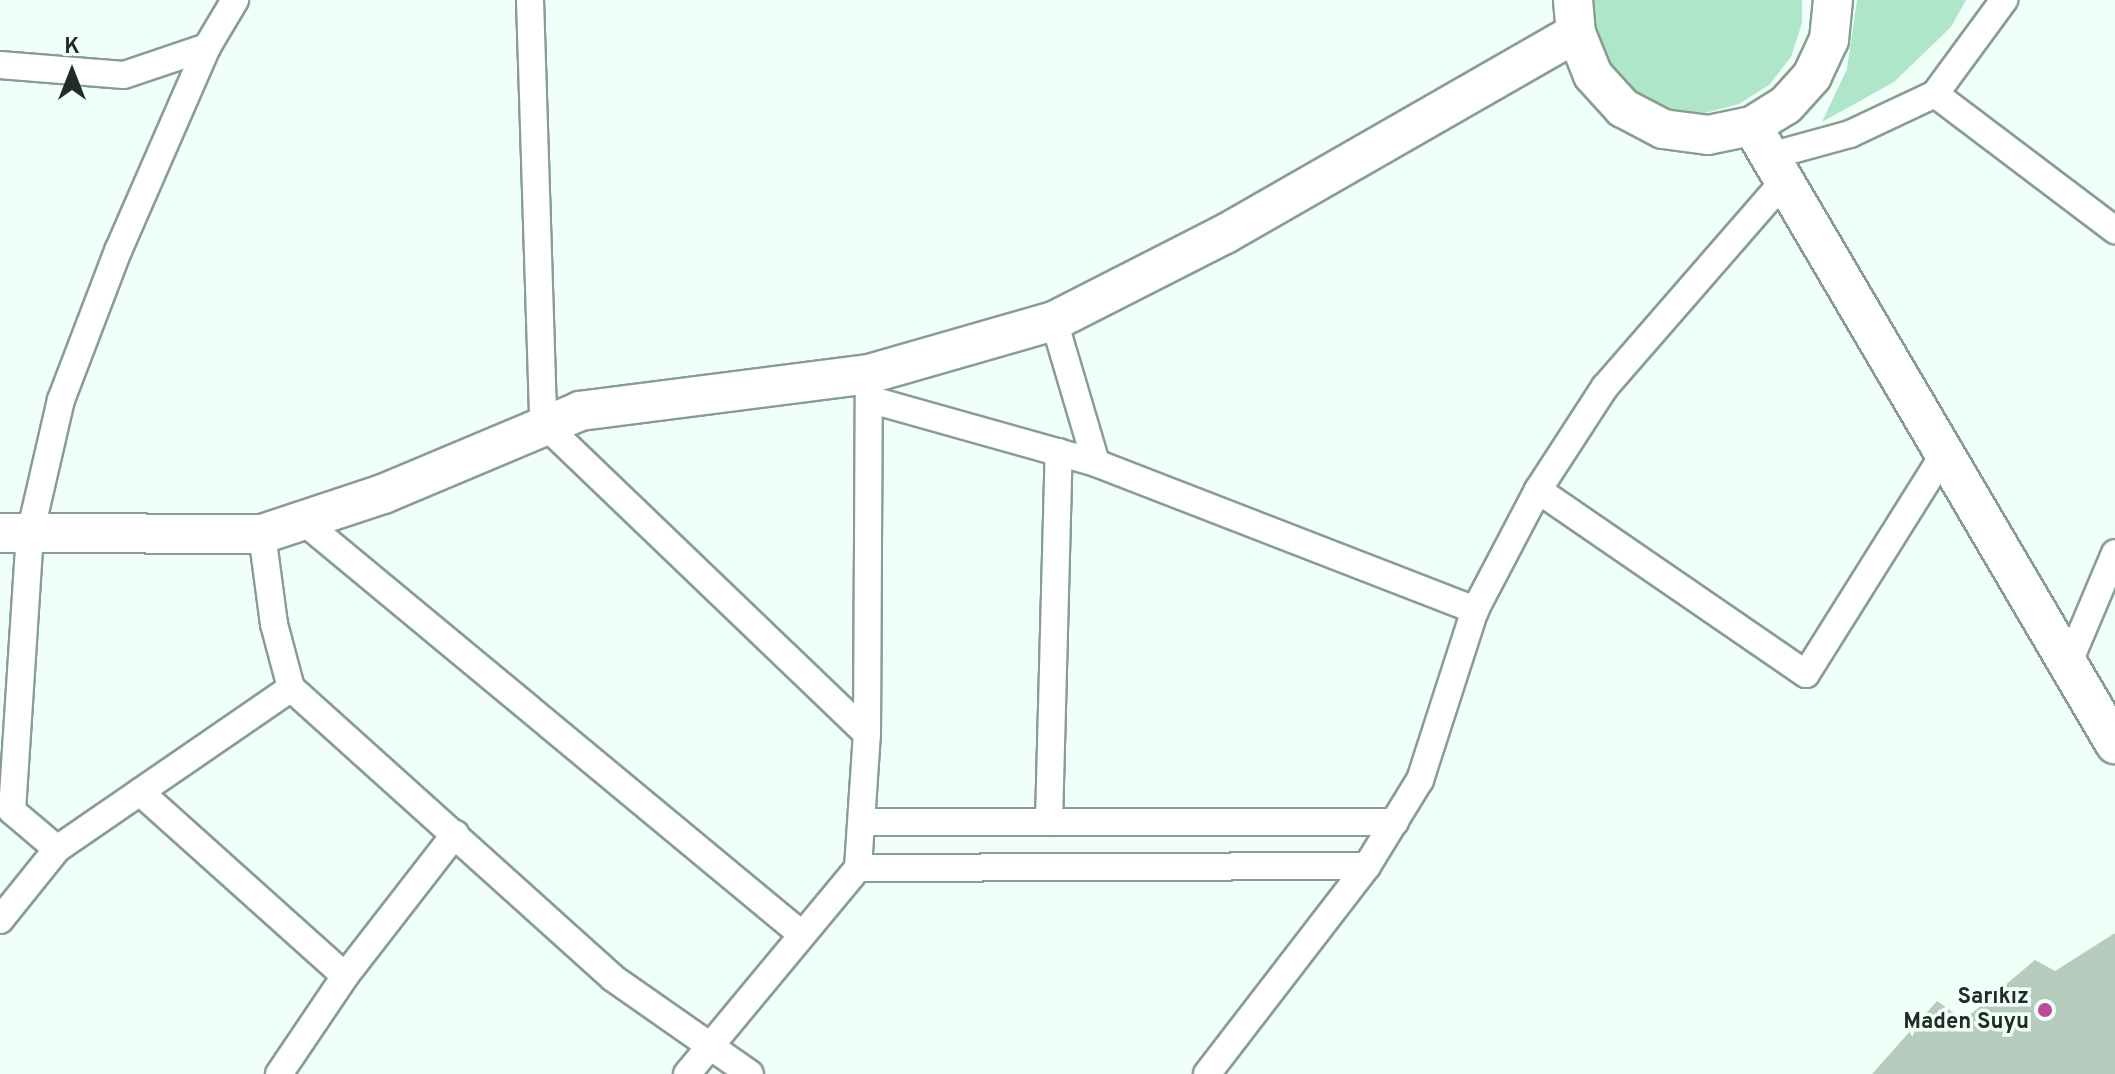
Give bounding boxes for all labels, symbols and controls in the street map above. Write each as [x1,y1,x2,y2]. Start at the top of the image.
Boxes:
north arrow [32,32,112,112]
text: K [64,34,80,61]
place label: Sarıkız Maden Suyu [1903,984,2029,1036]
marker: Sarıkız Maden Suyu [2036,1001,2054,1019]

